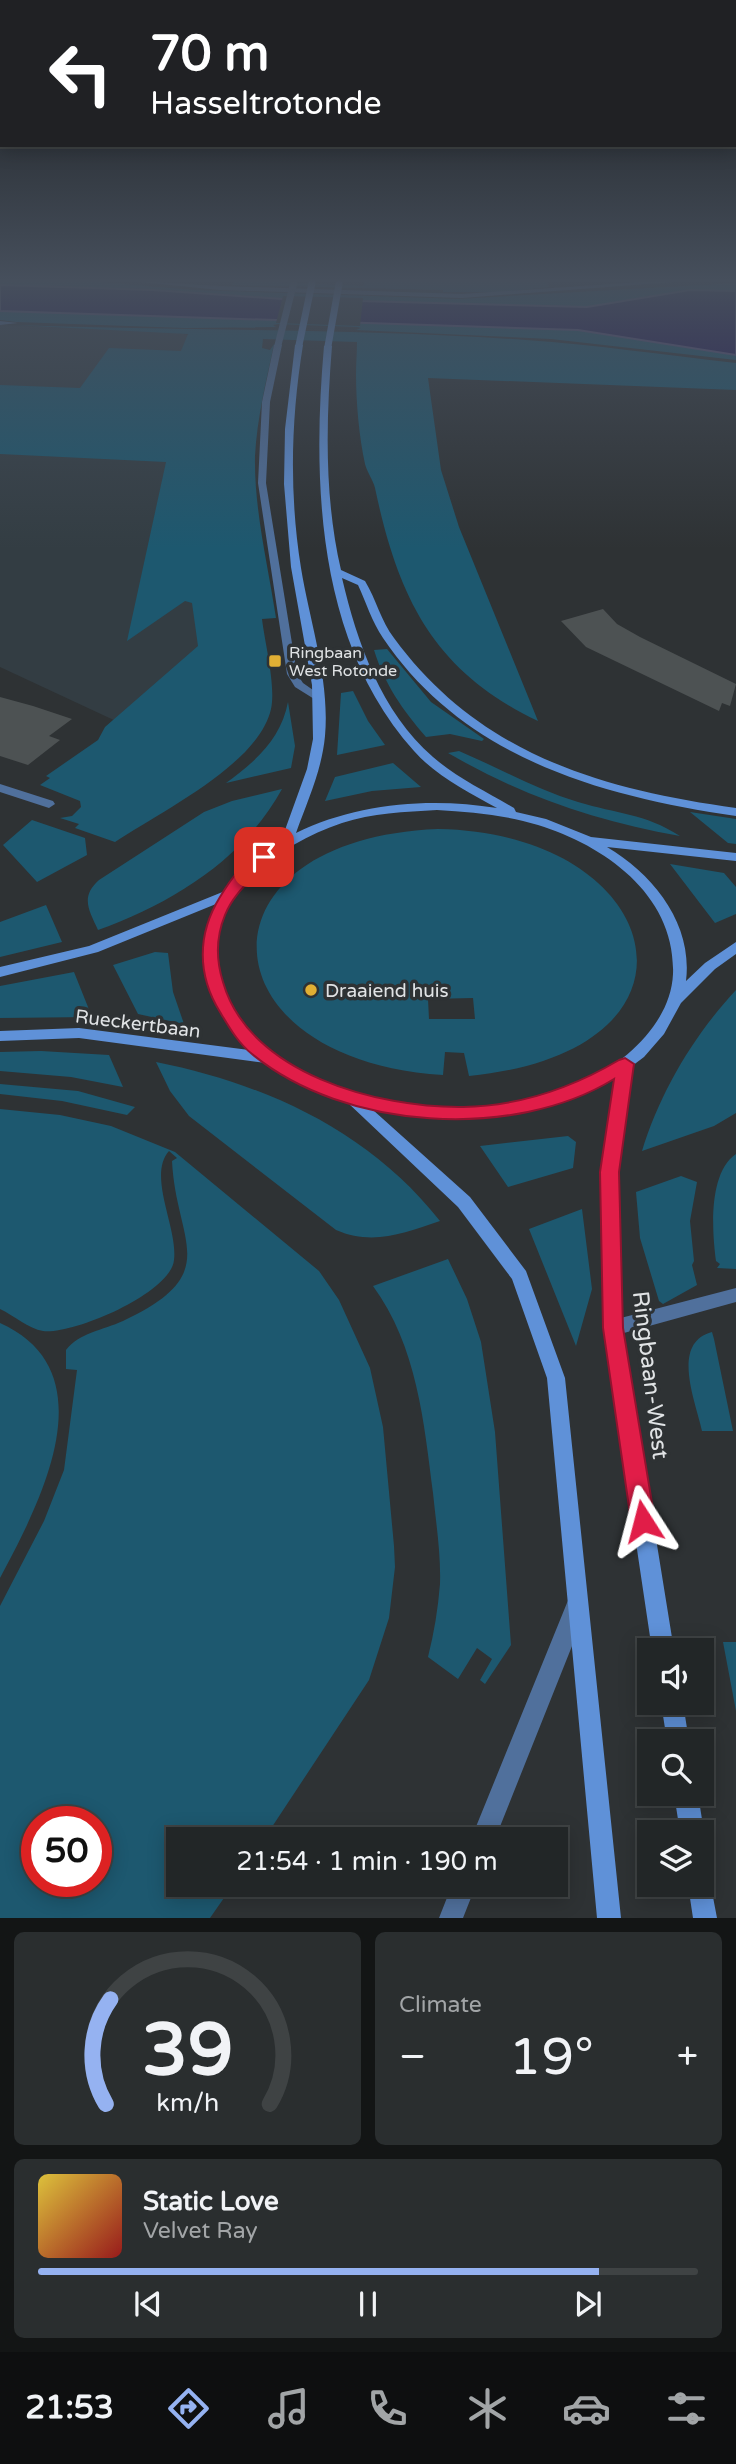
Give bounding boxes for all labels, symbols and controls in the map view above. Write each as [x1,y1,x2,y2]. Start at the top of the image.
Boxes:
text: 70 m [150,25,269,84]
icon: left [35,28,126,119]
text: Hasseltrotonde [150,85,382,123]
place label: Ringbaan West Rotonde [289,643,397,681]
marker: Ringbaan West Rotonde [267,653,283,669]
pin [234,827,294,887]
icon: arrive [245,838,283,876]
place label: Draaiend huis [325,980,449,1002]
marker: Draaiend huis [303,982,319,998]
street label: Rueckertbaan [74,1005,202,1043]
street label: Ringbaan-West [626,1289,674,1461]
position arrow [606,1484,680,1558]
map controls [637,1638,714,1897]
button: sound [637,1638,714,1715]
button: search [637,1729,714,1806]
speed limit sign: 50 [21,1806,112,1897]
button: layers [637,1820,714,1897]
text: 21:54 · 1 min · 190 m [236,1846,498,1877]
text: Climate [399,1991,482,2019]
text: 39 [142,2008,233,2096]
text: 19° [509,2026,594,2089]
text: − [399,2034,426,2080]
text: + [677,2034,698,2080]
text: km/h [156,2088,219,2118]
text: Static Love [143,2186,279,2217]
text: Velvet Ray [143,2217,258,2245]
icon: previous [129,2285,167,2323]
icon: pause [349,2285,387,2323]
icon: next [569,2285,607,2323]
icon: directions [164,2384,213,2433]
icon: music [264,2384,313,2433]
icon: phone [363,2384,412,2433]
icon: climate [463,2384,512,2433]
icon: car [562,2384,611,2433]
icon: filters [662,2384,711,2433]
text: 21:53 [25,2389,114,2427]

